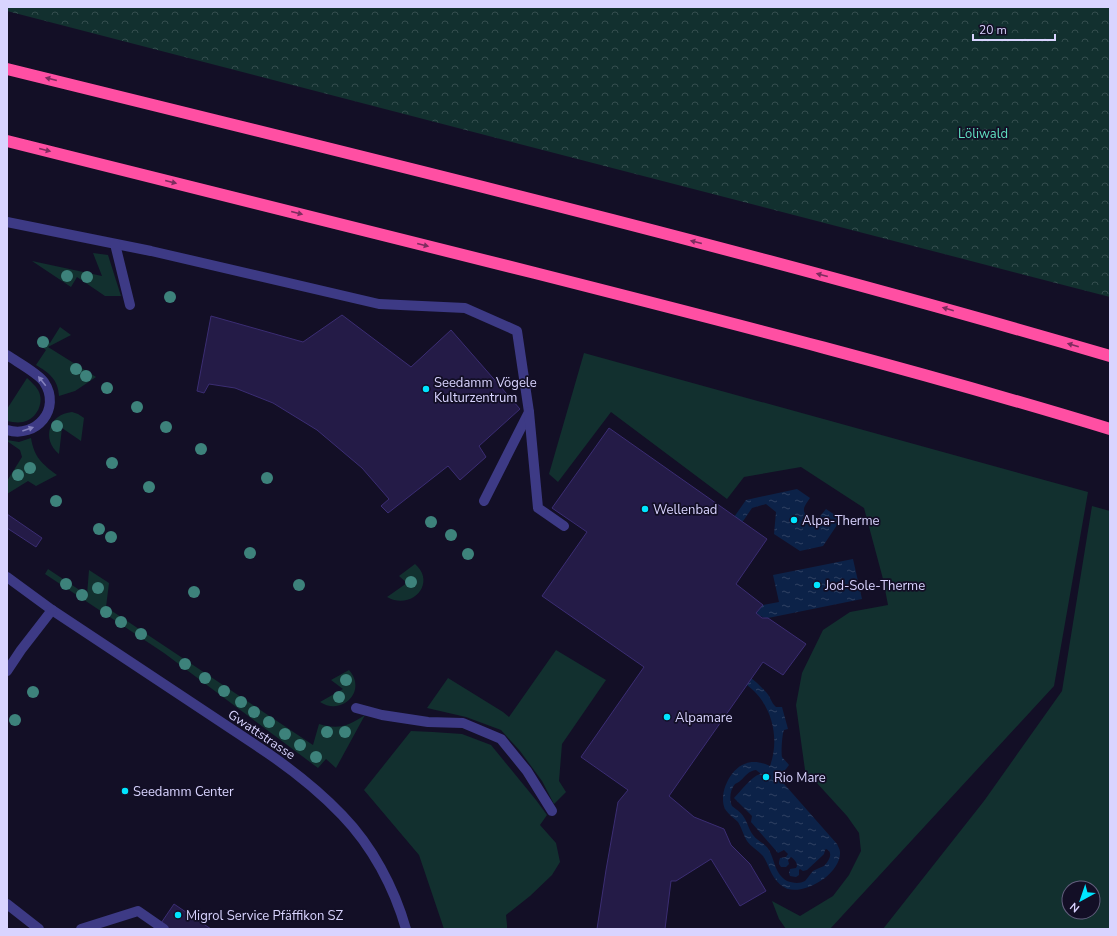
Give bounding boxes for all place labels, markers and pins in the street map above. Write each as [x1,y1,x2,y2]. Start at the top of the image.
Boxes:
place label: Seedamm Vögele Kulturzentrum [434,374,537,407]
marker: Seedamm Vögele Kulturzentrum [421,384,431,394]
place label: Wellenbad [653,501,717,519]
marker: Wellenbad [640,504,650,514]
place label: Alpa-Therme [802,512,880,530]
marker: Alpa-Therme [789,515,799,525]
place label: Jod-Sole-Therme [824,577,925,595]
marker: Jod-Sole-Therme [812,580,822,590]
place label: Alpamare [675,709,732,727]
marker: Alpamare [662,712,672,722]
place label: Rio Mare [774,769,826,787]
marker: Rio Mare [761,772,771,782]
place label: Seedamm Center [133,783,234,801]
marker: Seedamm Center [120,786,130,796]
place label: Migrol Service Pfäffikon SZ [186,907,344,925]
marker: Migrol Service Pfäffikon SZ [173,910,183,920]

